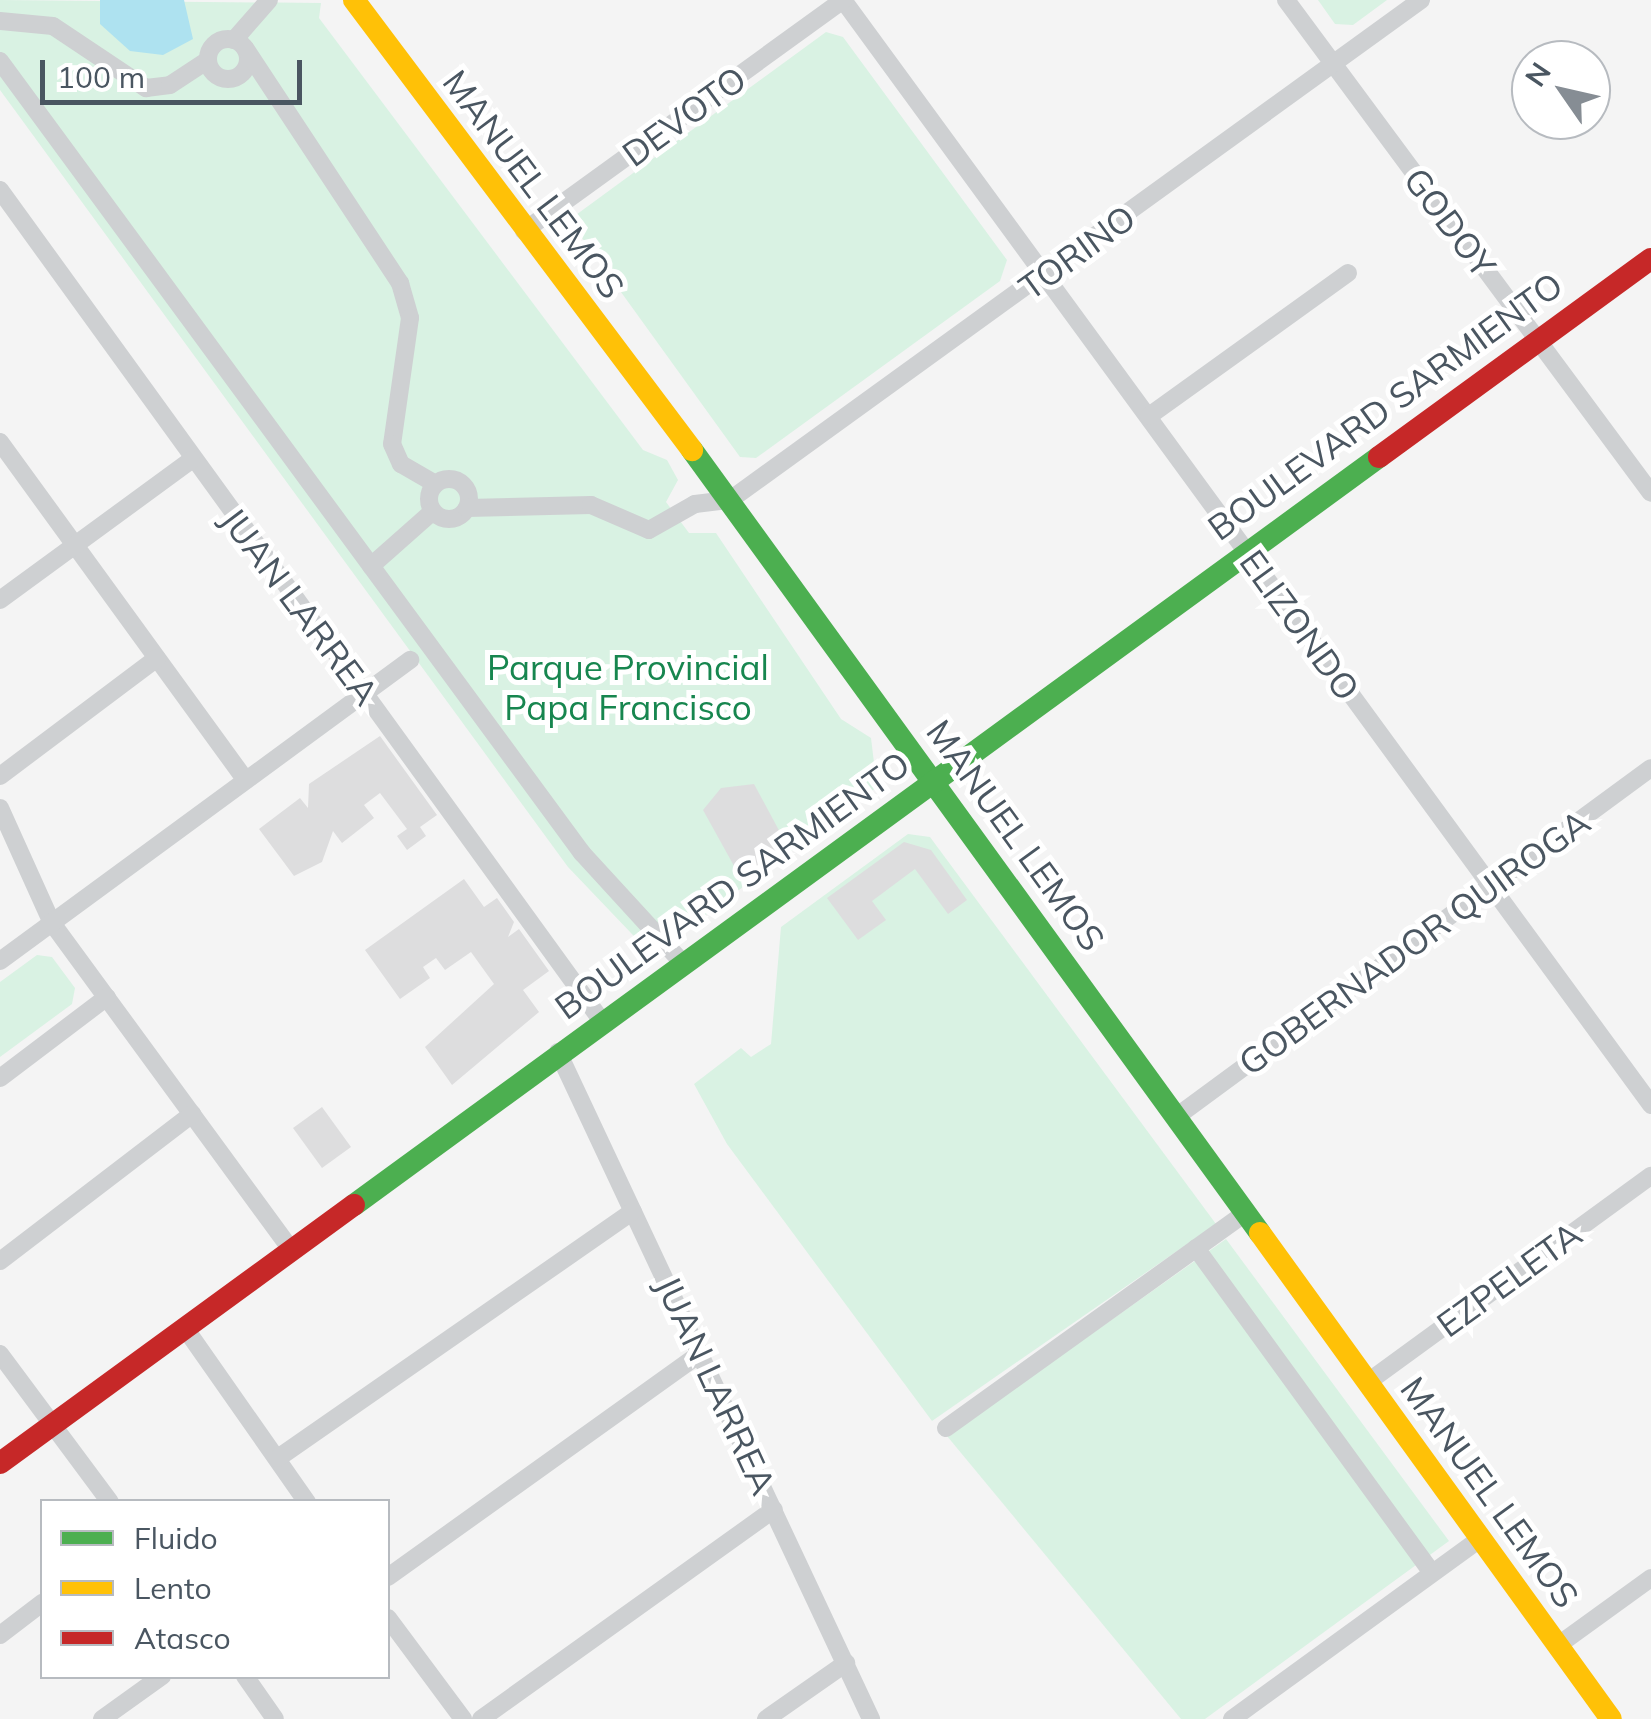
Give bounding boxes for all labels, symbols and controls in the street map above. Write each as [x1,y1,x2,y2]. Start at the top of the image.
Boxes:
scale bar [45,40,308,102]
north arrow [1511,40,1611,140]
text: N [1517,56,1558,93]
street label: DEVOTO [614,57,754,175]
text: 100 m [57,58,145,96]
street label: MANUEL LEMOS [435,62,633,306]
street label: GODOY [1395,159,1505,285]
street label: TORINO [1011,196,1143,308]
street label: BOULEVARD SARMIENTO [1200,263,1570,549]
street label: JUAN LARREA [212,499,388,713]
street label: ELIZONDO [1231,542,1369,708]
park label: Parque Provincial Papa Francisco [487,646,769,728]
street label: MANUEL LEMOS [918,712,1114,958]
street label: BOULEVARD SARMIENTO [547,742,917,1028]
street label: GOBERNADOR QUIROGA [1230,801,1598,1083]
street label: EZPELETA [1429,1213,1589,1345]
street label: JUAN LARREA [647,1269,785,1501]
street label: MANUEL LEMOS [1392,1369,1588,1615]
legend [40,1499,390,1679]
text: Fluido [134,1519,218,1557]
text: Lento [134,1569,212,1607]
text: Atasco [134,1619,231,1657]

